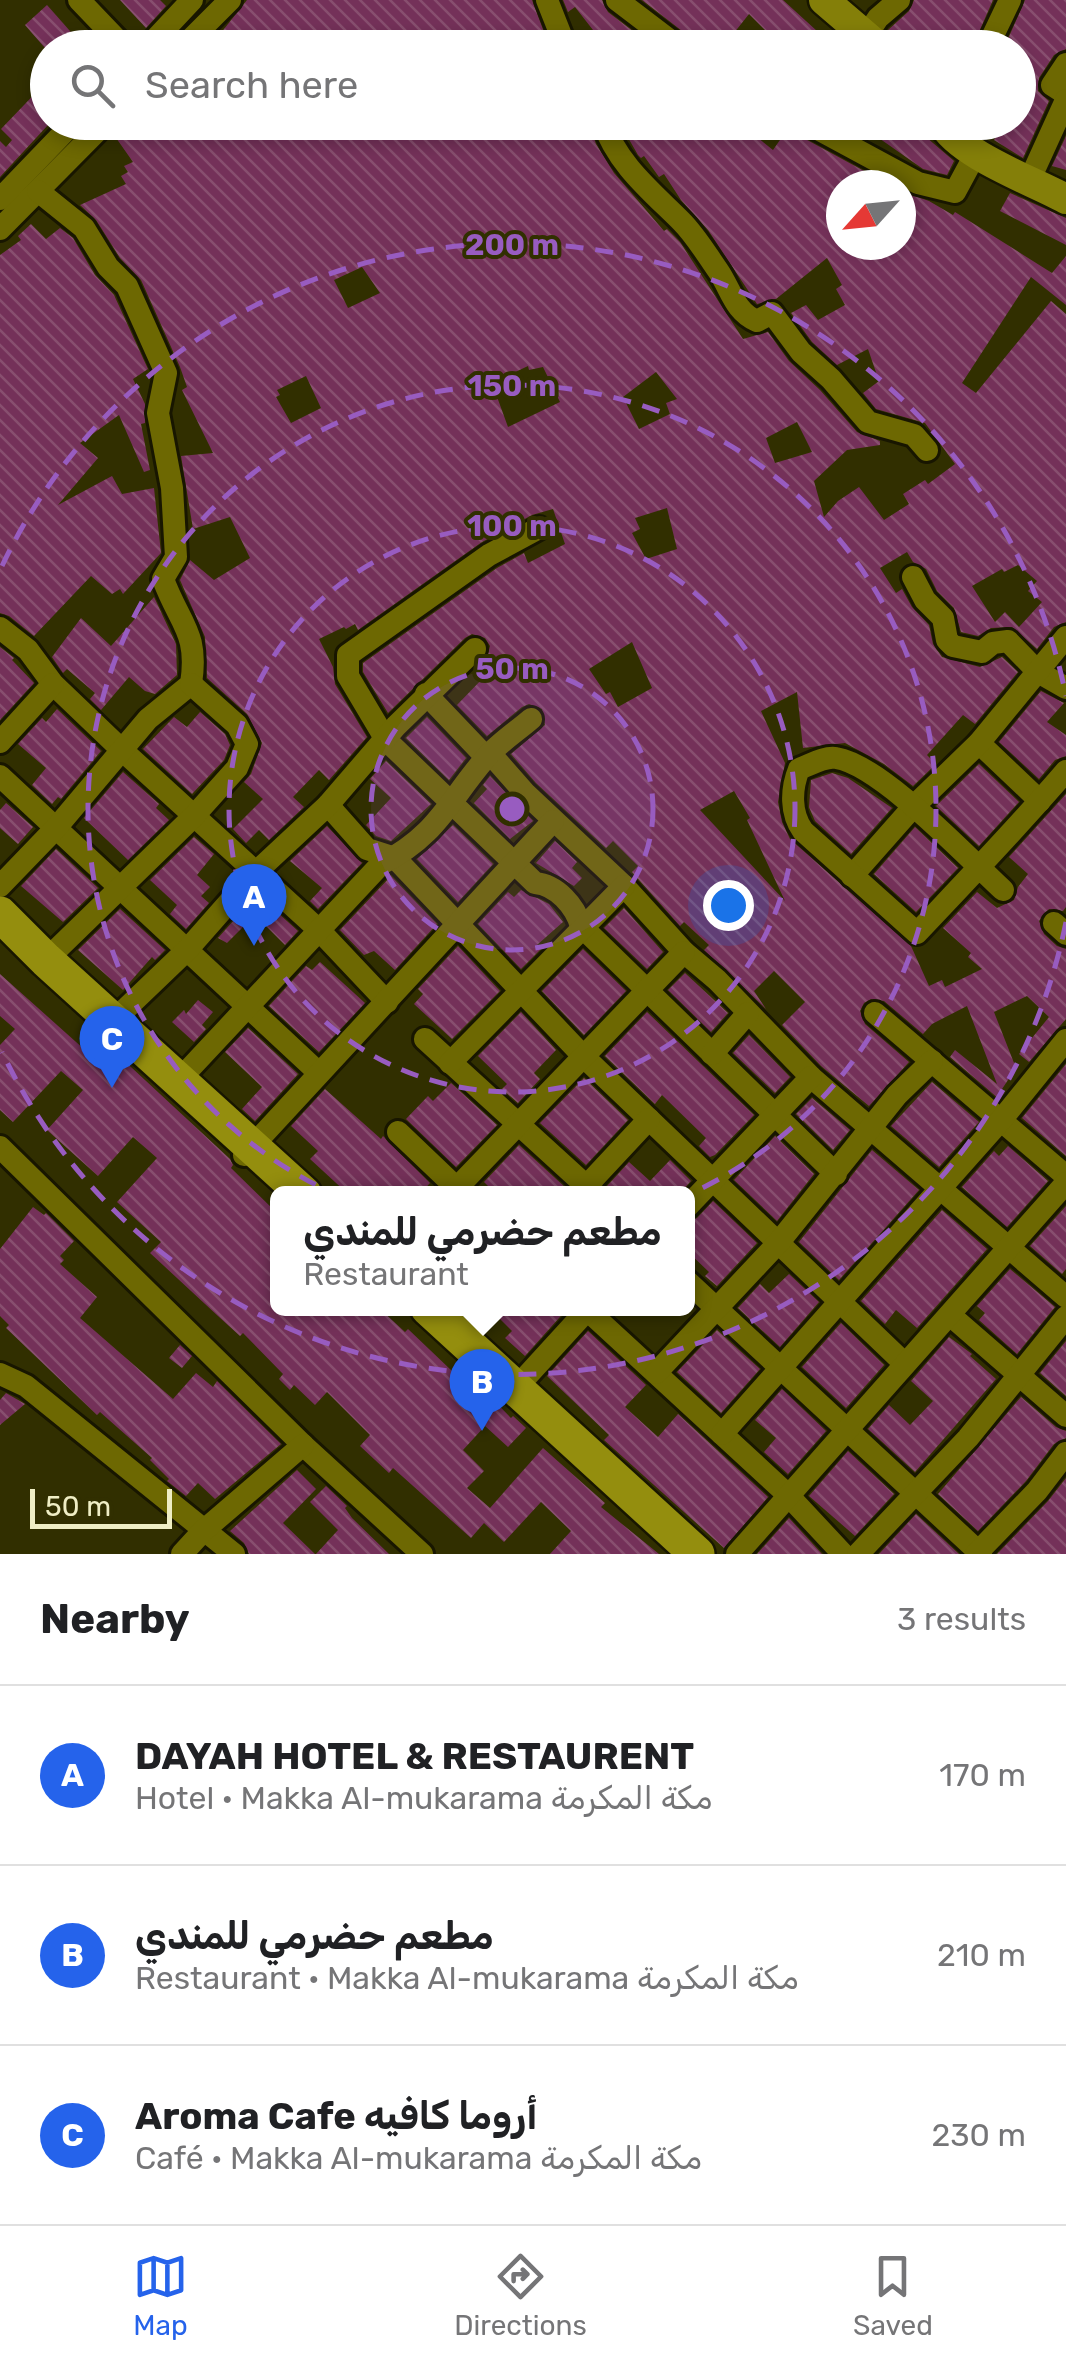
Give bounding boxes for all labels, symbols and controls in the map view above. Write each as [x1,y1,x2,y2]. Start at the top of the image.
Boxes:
search box [30,30,1036,140]
icon: search [65,58,120,113]
text: Search here [145,62,358,108]
north arrow [826,170,916,260]
text: 200 m [465,227,559,263]
text: 150 m [468,368,556,404]
text: 100 m [467,508,557,544]
text: 50 m [475,651,549,687]
centre of rings [494,791,530,827]
pin: A [222,864,286,946]
your location [703,880,754,931]
pin: C [80,1006,144,1088]
popup [270,1186,695,1316]
text: مطعم حضرمي للمندي [303,1209,662,1255]
text: Restaurant [303,1255,469,1293]
pin: B [450,1348,514,1431]
scale bar [30,1484,172,1528]
text: 50 m [45,1490,111,1523]
text: Nearby [40,1594,190,1644]
text: 3 results [897,1600,1026,1638]
text: DAYAH HOTEL & RESTAURENT [135,1733,694,1779]
text: A [61,1756,84,1794]
text: 170 m [939,1756,1026,1794]
text: Hotel · Makka Al-mukarama مكة المكرمة [135,1779,712,1817]
text: مطعم حضرمي للمندي [135,1913,494,1959]
text: B [61,1936,84,1974]
text: 210 m [937,1936,1026,1974]
text: Restaurant · Makka Al-mukarama مكة المكرمة [135,1959,799,1997]
text: Aroma Cafe أروما كافيه [135,2093,538,2139]
text: C [61,2116,84,2154]
text: 230 m [931,2116,1026,2154]
text: Café · Makka Al-mukarama مكة المكرمة [135,2139,702,2177]
tab: Map [133,2249,188,2342]
tab: Directions [454,2249,587,2342]
tab: Saved [853,2249,933,2342]

